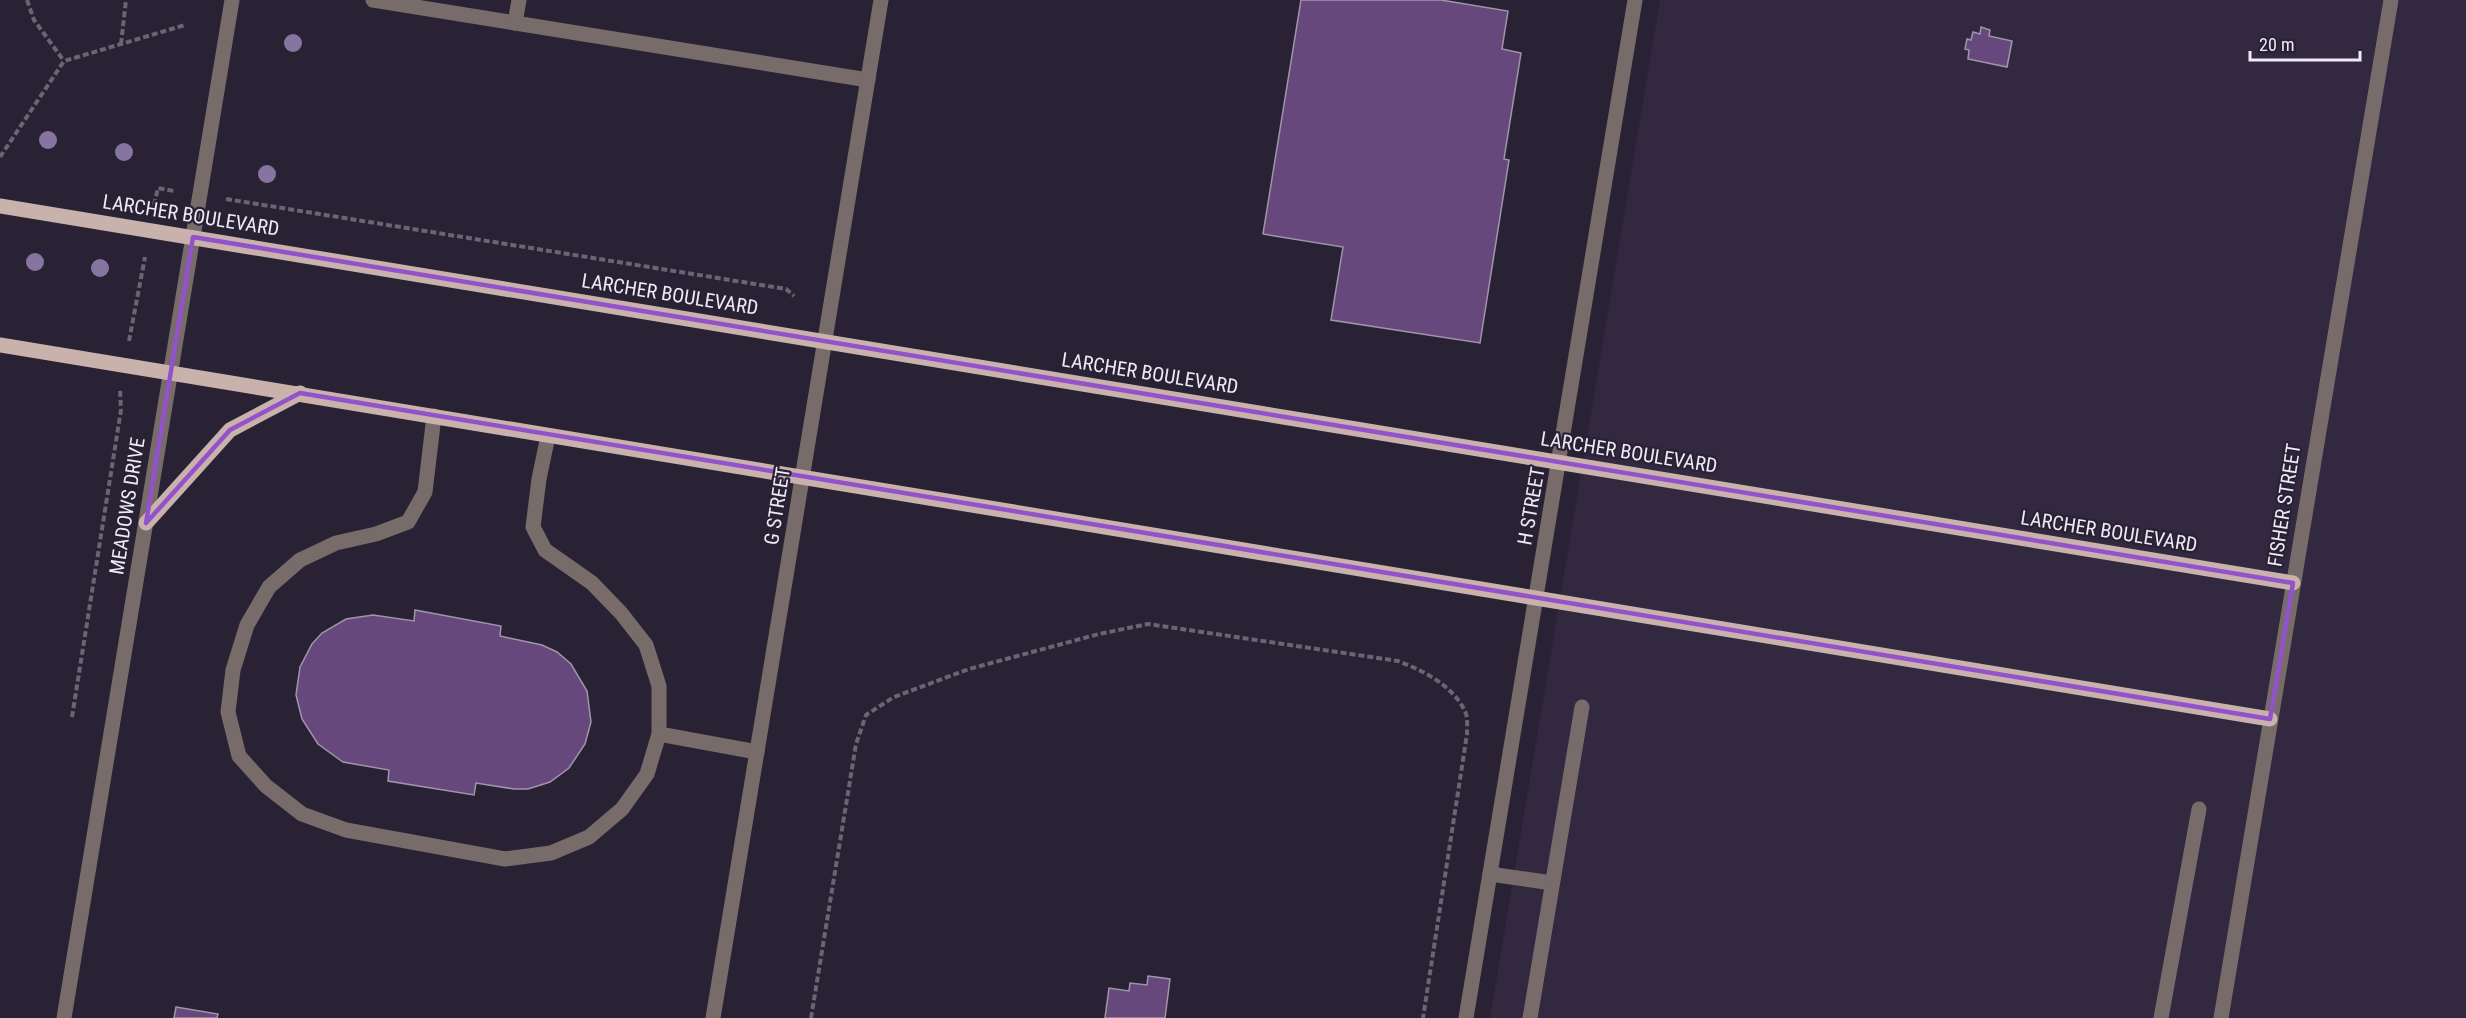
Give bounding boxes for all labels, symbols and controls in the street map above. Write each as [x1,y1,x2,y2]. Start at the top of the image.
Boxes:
scale bar [2250,24,2360,62]
text: 20 m [2259,34,2294,55]
street label: LARCHER BOULEVARD [101,189,281,241]
street label: LARCHER BOULEVARD [580,268,760,320]
street label: LARCHER BOULEVARD [1060,347,1240,399]
street label: LARCHER BOULEVARD [1539,426,1719,478]
street label: MEADOWS DRIVE [104,436,150,576]
street label: FISHER STREET [2262,442,2306,568]
street label: G STREET [759,465,795,547]
street label: H STREET [1512,465,1550,547]
street label: LARCHER BOULEVARD [2019,505,2199,557]

